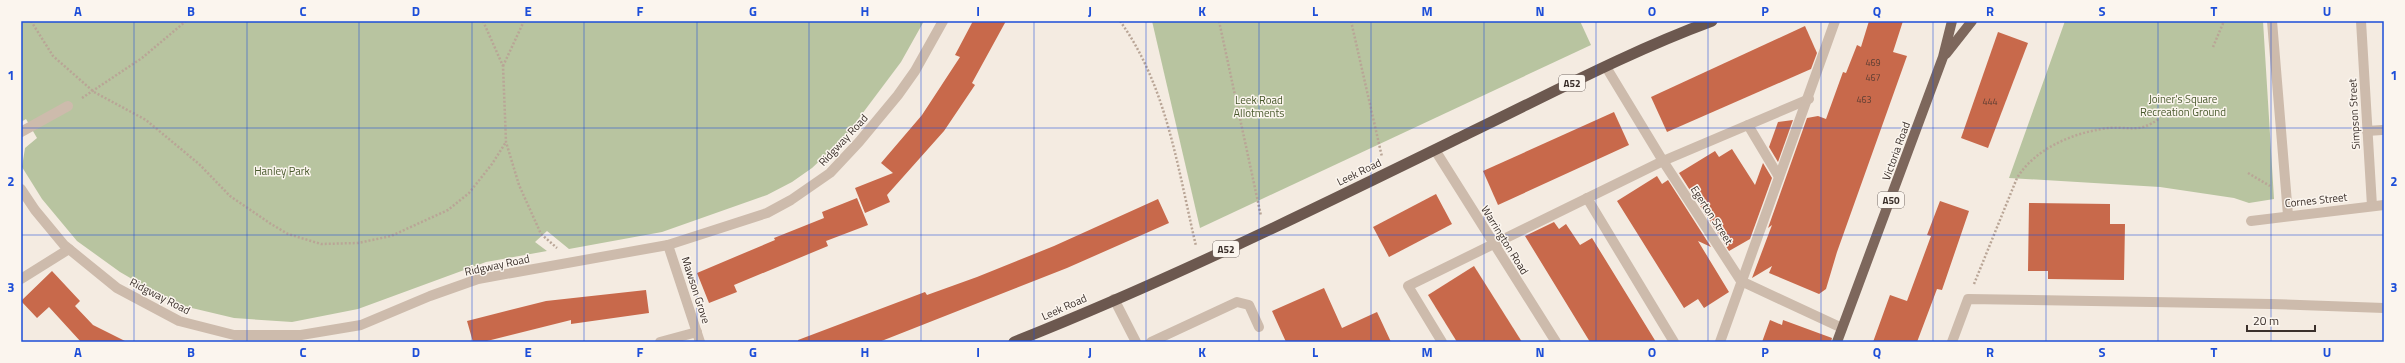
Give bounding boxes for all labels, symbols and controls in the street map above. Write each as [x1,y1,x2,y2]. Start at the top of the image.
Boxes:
text: A [74,1,82,21]
text: B [187,1,195,21]
text: C [299,1,307,21]
text: D [412,1,420,21]
text: E [524,1,532,21]
text: F [637,1,644,21]
text: G [749,1,757,21]
text: H [861,1,869,21]
text: I [976,1,980,21]
text: J [1088,1,1092,21]
text: K [1198,1,1206,21]
text: L [1312,1,1318,21]
text: M [1421,1,1433,21]
text: N [1535,1,1545,21]
text: O [1648,1,1656,21]
text: P [1761,1,1769,21]
text: Q [1873,1,1881,21]
text: R [1986,1,1994,21]
text: S [2098,1,2106,21]
text: T [2211,1,2218,21]
text: U [2323,1,2331,21]
house number: 469 [1865,56,1881,69]
text: 1 [7,65,15,85]
text: 1 [2390,65,2398,85]
house number: 467 [1865,71,1881,84]
road number: A52 [1559,75,1585,91]
street label: Simpson Street [2344,78,2364,150]
park label: Joiner's Square Recreation Ground [2140,91,2226,120]
park label: Leek Road Allotments [1234,92,1284,121]
house number: 463 [1856,93,1872,106]
house number: 444 [1982,95,1998,108]
street label: Ridgway Road [815,110,871,170]
street label: Victoria Road [1878,119,1914,183]
street label: Leek Road [1334,154,1384,190]
park label: Hanley Park [254,163,311,179]
text: 2 [7,171,15,191]
text: 2 [2390,171,2398,191]
street label: Egerton Street [1687,182,1737,248]
street label: Cornes Street [2284,189,2348,211]
road number: A50 [1878,192,1904,208]
street label: Warrington Road [1477,202,1533,278]
road number: A52 [1213,241,1239,257]
street label: Ridgway Road [463,250,531,280]
street label: Mawson Grove [678,255,714,326]
street label: Ridgway Road [127,274,193,318]
text: 3 [7,277,15,297]
text: 3 [2390,277,2398,297]
street label: Leek Road [1039,290,1089,324]
scale bar [2247,307,2315,333]
text: 20 m [2253,311,2279,330]
text: A [74,342,82,362]
text: B [187,342,195,362]
text: C [299,342,307,362]
text: D [412,342,420,362]
text: E [524,342,532,362]
text: F [637,342,644,362]
text: G [749,342,757,362]
text: H [861,342,869,362]
text: I [976,342,980,362]
text: J [1088,342,1092,362]
text: K [1198,342,1206,362]
text: L [1312,342,1318,362]
text: M [1421,342,1433,362]
text: N [1535,342,1545,362]
text: O [1648,342,1656,362]
text: P [1761,342,1769,362]
text: Q [1873,342,1881,362]
text: R [1986,342,1994,362]
text: S [2098,342,2106,362]
text: T [2211,342,2218,362]
text: U [2323,342,2331,362]

